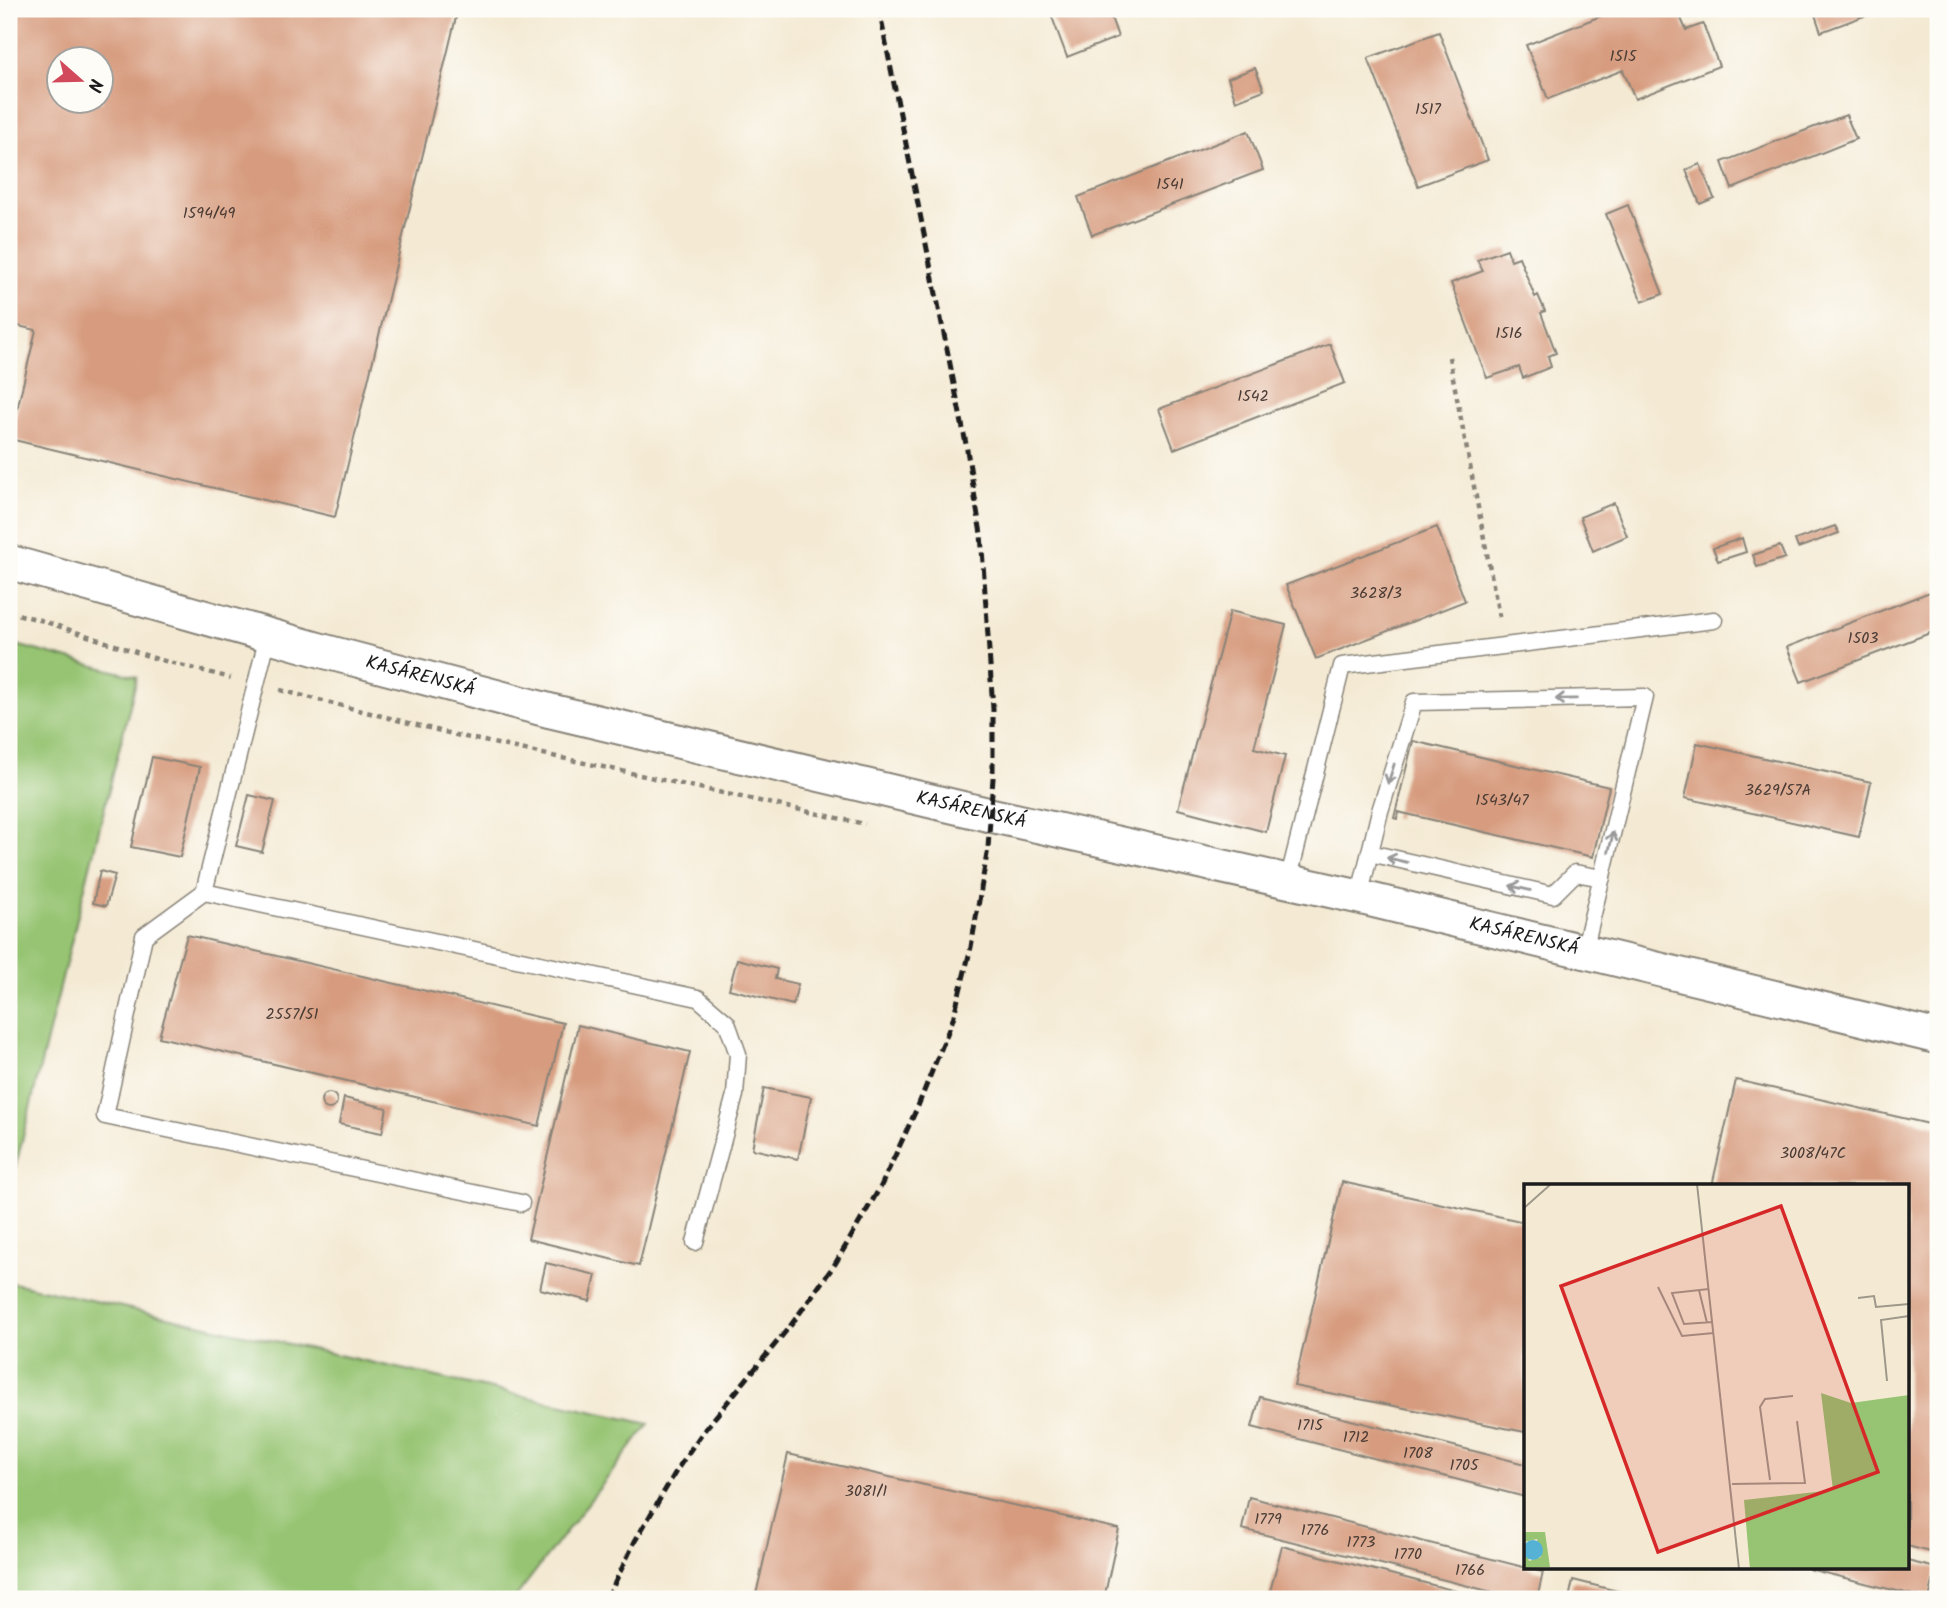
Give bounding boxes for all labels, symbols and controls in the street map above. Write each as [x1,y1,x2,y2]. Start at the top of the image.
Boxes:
house number: 1515 [1609,44,1638,69]
north arrow [46,46,116,116]
text: N [78,74,110,96]
house number: 1517 [1415,97,1442,122]
house number: 1541 [1156,172,1184,197]
house number: 1594/49 [183,201,235,226]
house number: 1516 [1495,321,1523,346]
house number: 1542 [1237,384,1269,409]
house number: 3628/3 [1350,581,1402,606]
house number: 1503 [1848,626,1878,651]
street label: KASÁRENSKÁ [362,648,479,705]
one-way arrow [1555,692,1578,706]
one-way arrow [1384,763,1397,785]
house number: 3629/57A [1745,778,1812,803]
street label: KASÁRENSKÁ [913,783,1029,838]
house number: 1543/47 [1475,788,1529,813]
one-way arrow [1605,831,1618,853]
one-way arrow [1386,852,1409,866]
one-way arrow [1509,880,1532,894]
street label: KASÁRENSKÁ [1466,909,1582,965]
house number: 2557/51 [265,1002,319,1027]
house number: 3008/47C [1780,1141,1846,1166]
inset map [1524,1184,1909,1570]
house number: 1715 [1297,1413,1324,1438]
house number: 1712 [1343,1425,1369,1450]
house number: 1708 [1403,1441,1433,1466]
house number: 1705 [1450,1453,1480,1478]
house number: 3081/1 [845,1479,887,1504]
house number: 1779 [1254,1507,1282,1532]
house number: 1776 [1301,1518,1329,1543]
house number: 1773 [1347,1530,1375,1555]
house number: 1770 [1394,1542,1422,1567]
house number: 1766 [1455,1558,1485,1583]

